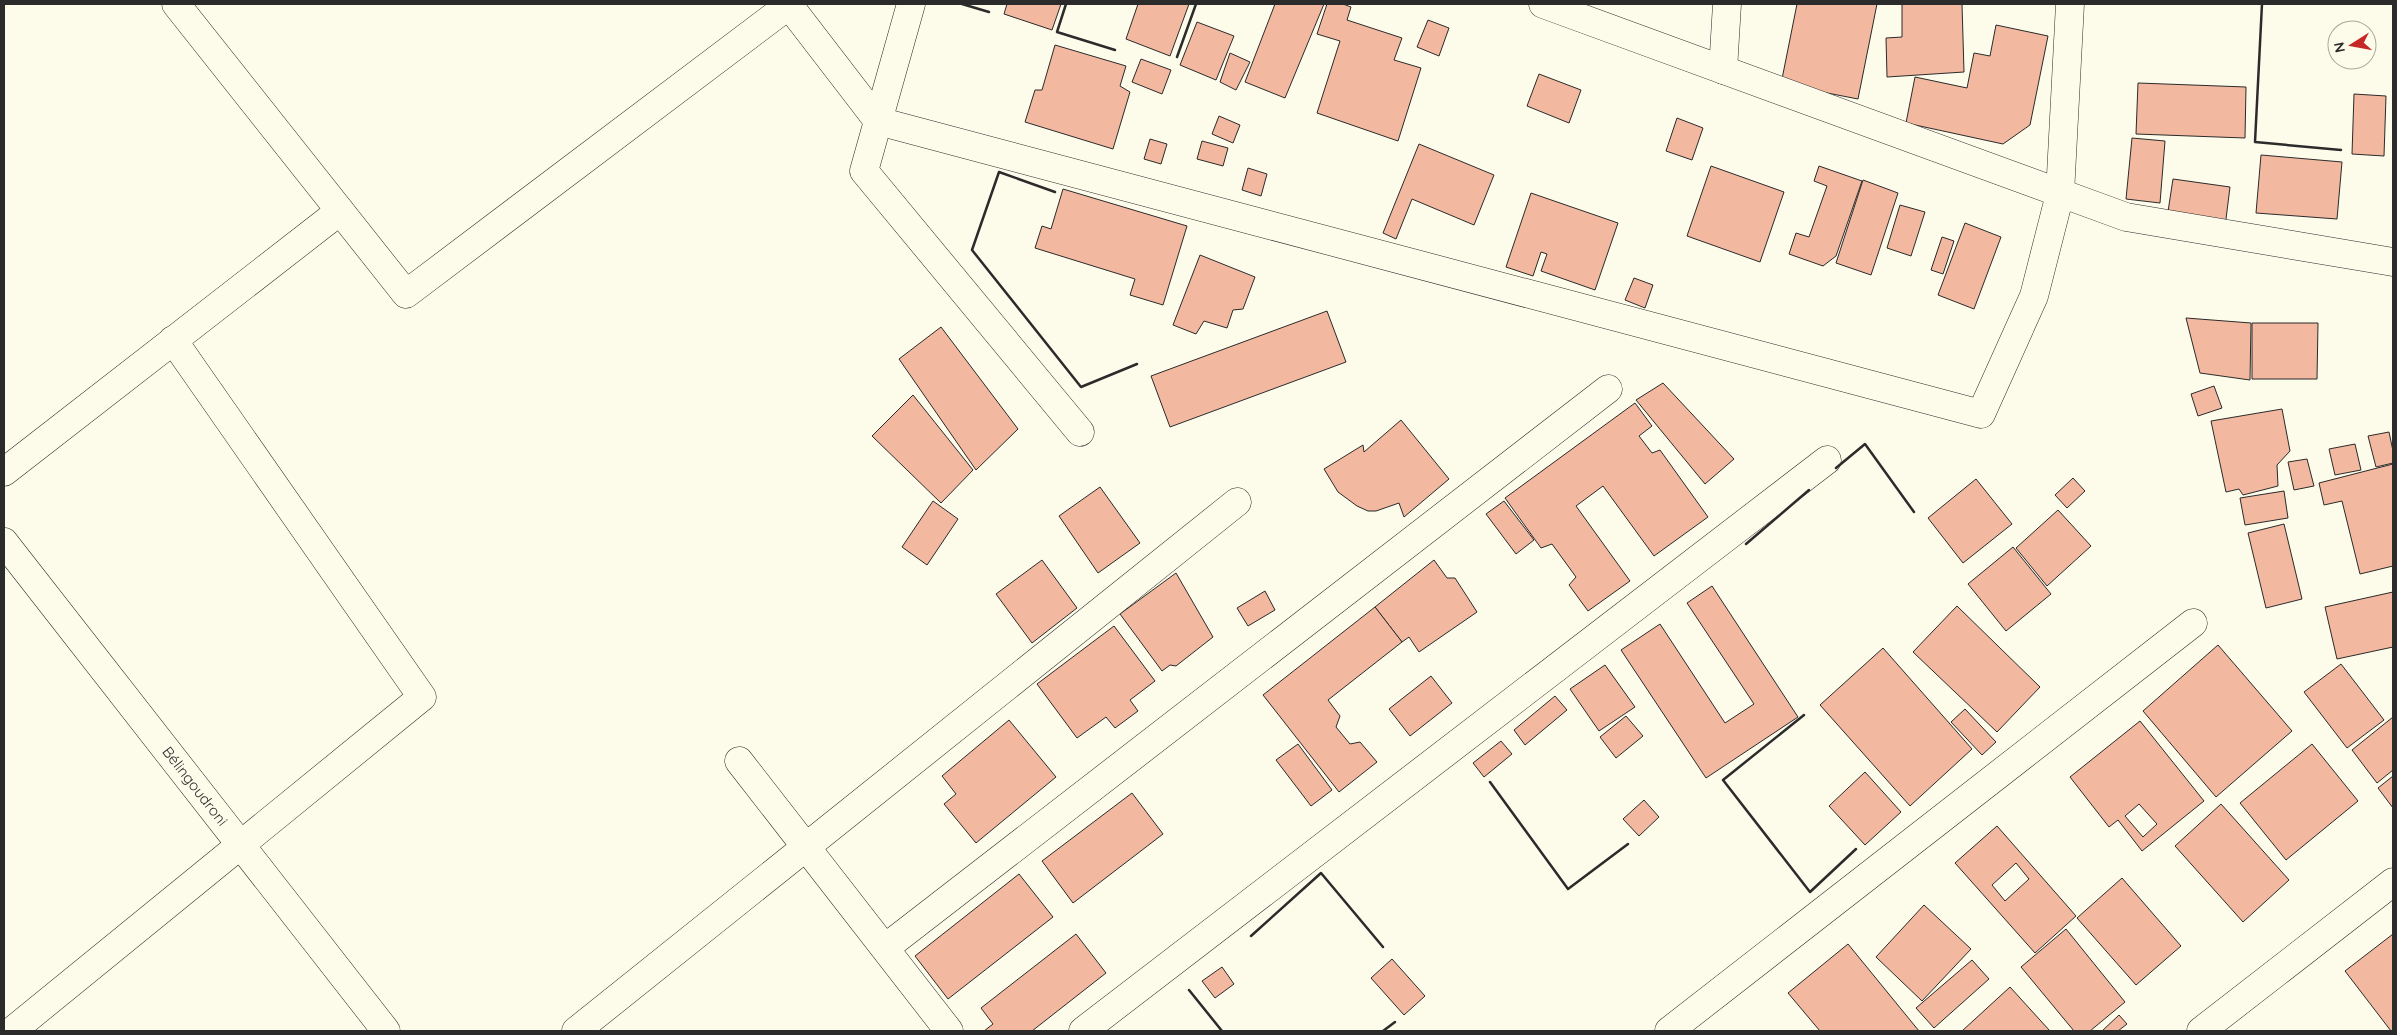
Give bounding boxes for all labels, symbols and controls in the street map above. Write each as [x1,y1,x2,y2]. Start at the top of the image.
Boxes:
north arrow [2327,20,2377,70]
text: N [2329,41,2349,54]
street label: Bélingoudroni [158,742,232,830]

